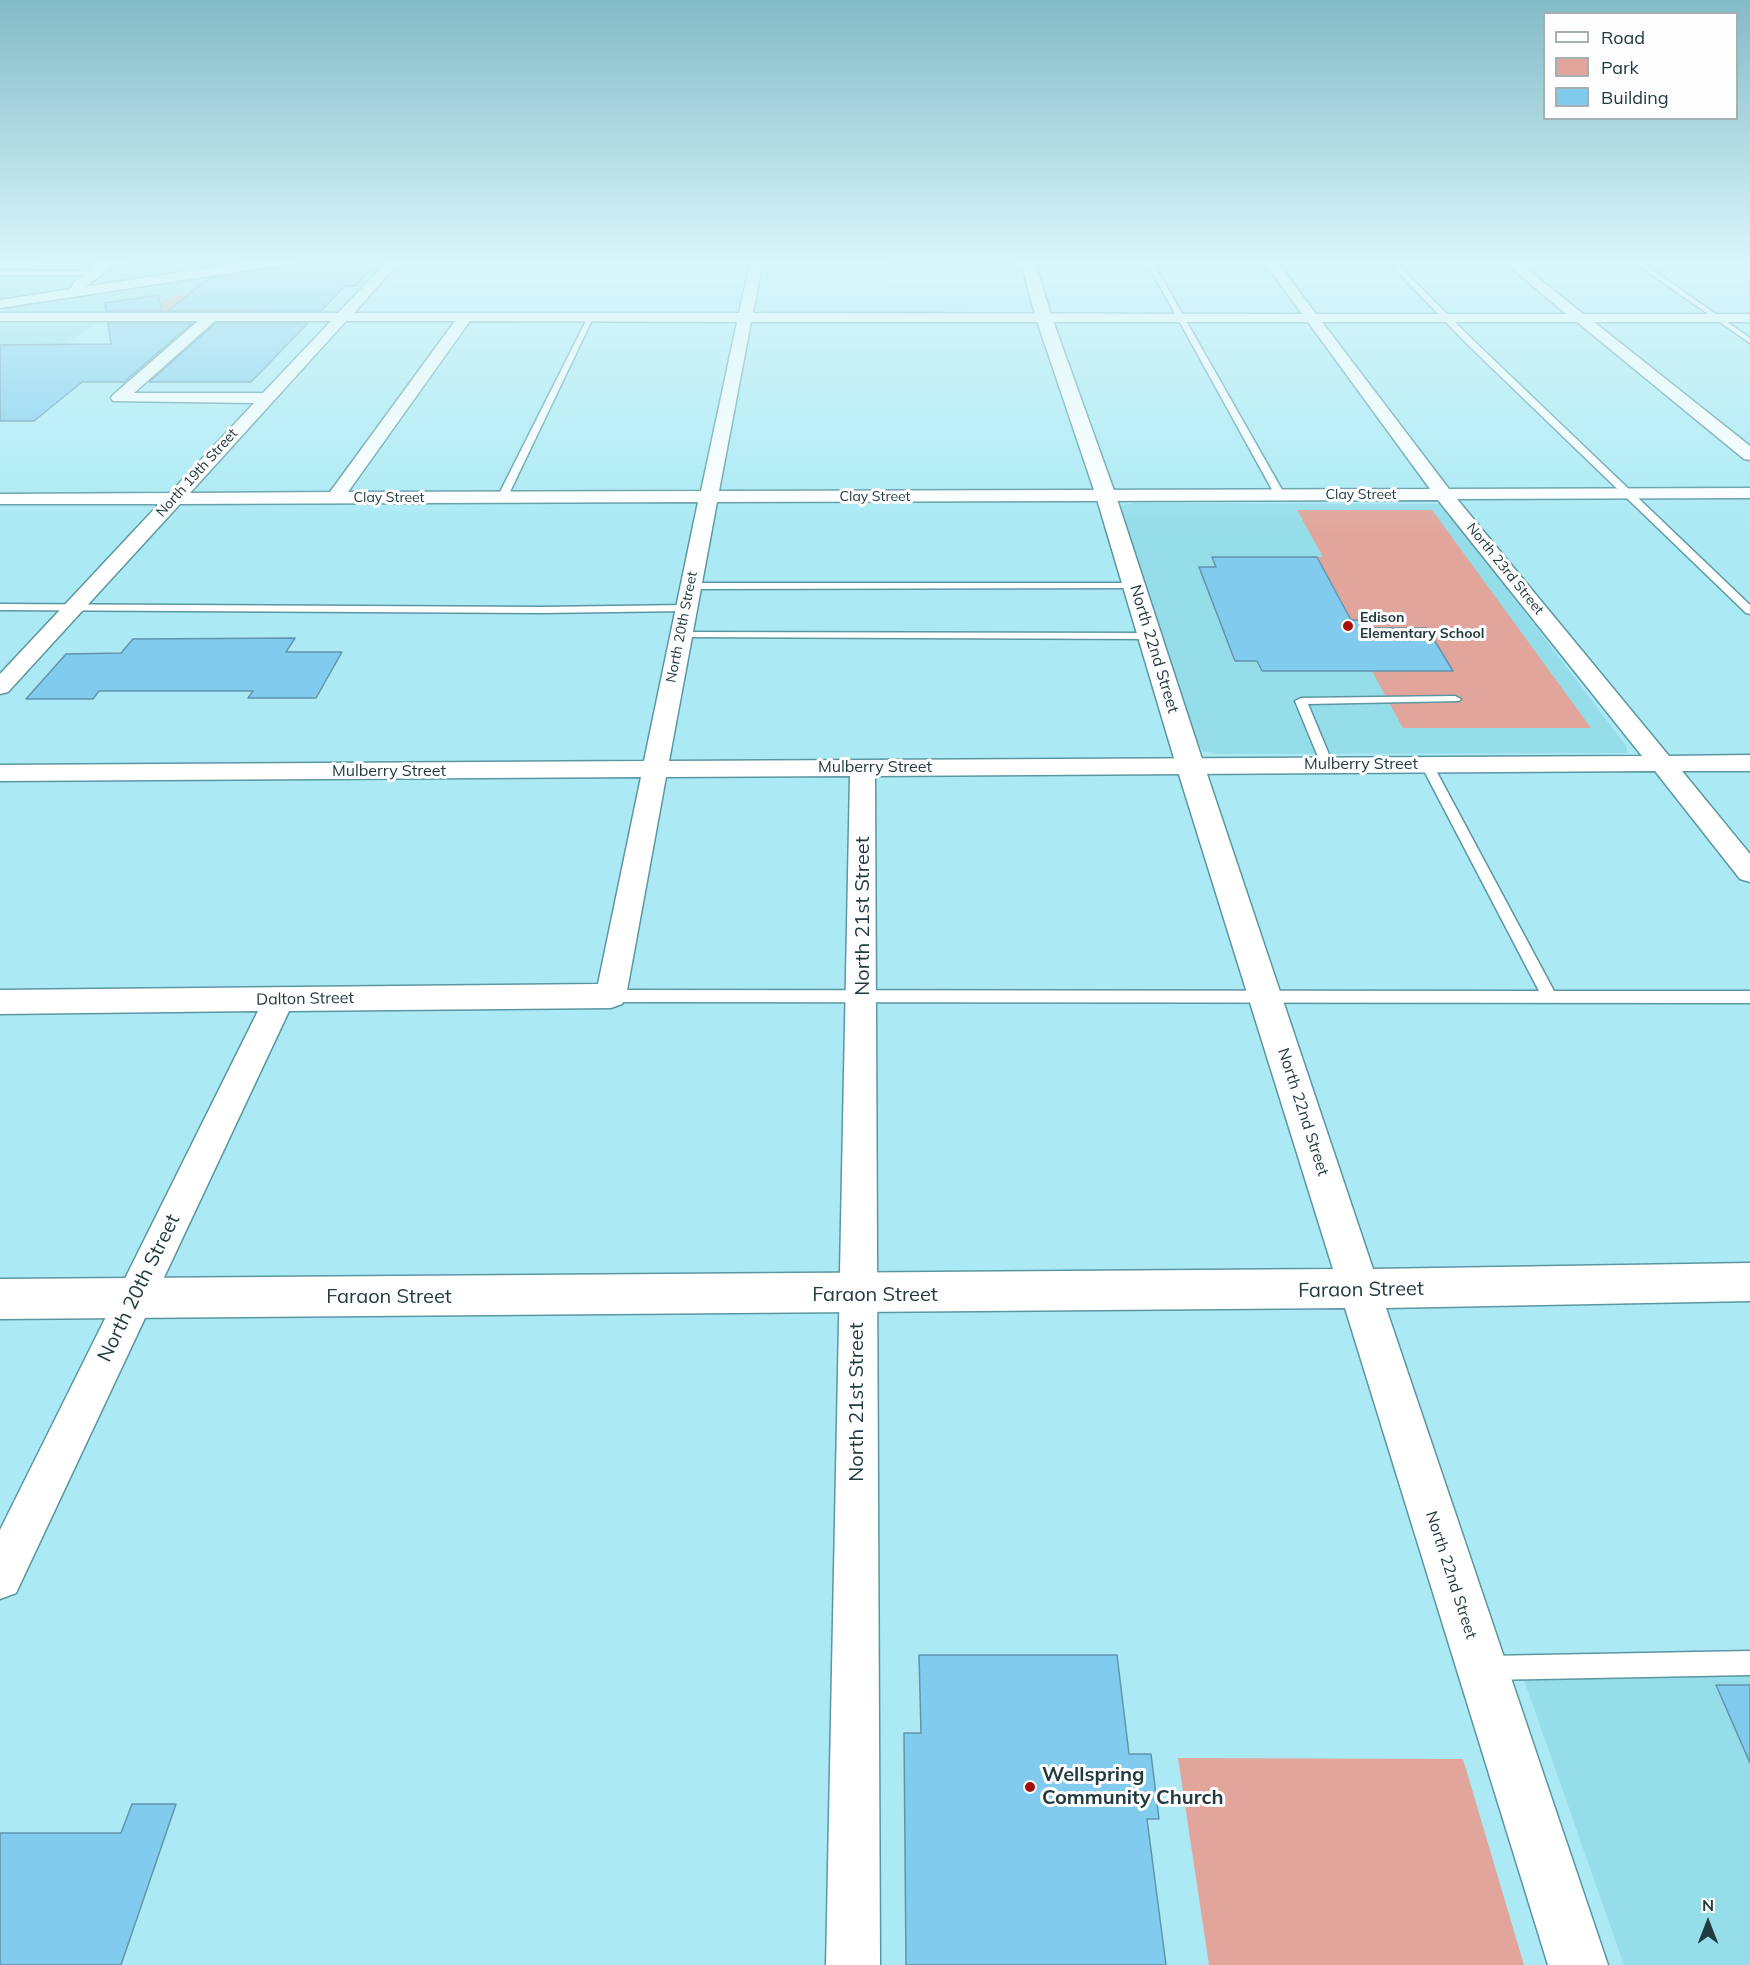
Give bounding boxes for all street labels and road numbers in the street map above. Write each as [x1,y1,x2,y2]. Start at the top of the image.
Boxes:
street label: North 19th Street [153,425,241,521]
street label: Clay Street [1325,487,1397,503]
street label: Clay Street [839,489,911,505]
street label: Clay Street [353,490,425,506]
street label: North 23rd Street [1463,520,1547,618]
street label: North 20th Street [663,570,701,684]
street label: North 22nd Street [1125,583,1183,715]
street label: Mulberry Street [1304,754,1418,774]
street label: Mulberry Street [818,757,932,777]
street label: Mulberry Street [332,761,446,781]
street label: North 21st Street [851,836,875,996]
street label: Dalton Street [256,989,354,1009]
street label: North 22nd Street [1273,1046,1333,1178]
street label: North 20th Street [93,1210,185,1366]
street label: Faraon Street [1298,1277,1424,1303]
street label: Faraon Street [812,1283,938,1307]
street label: Faraon Street [326,1285,452,1309]
street label: North 21st Street [845,1322,869,1482]
street label: North 22nd Street [1421,1509,1481,1641]

